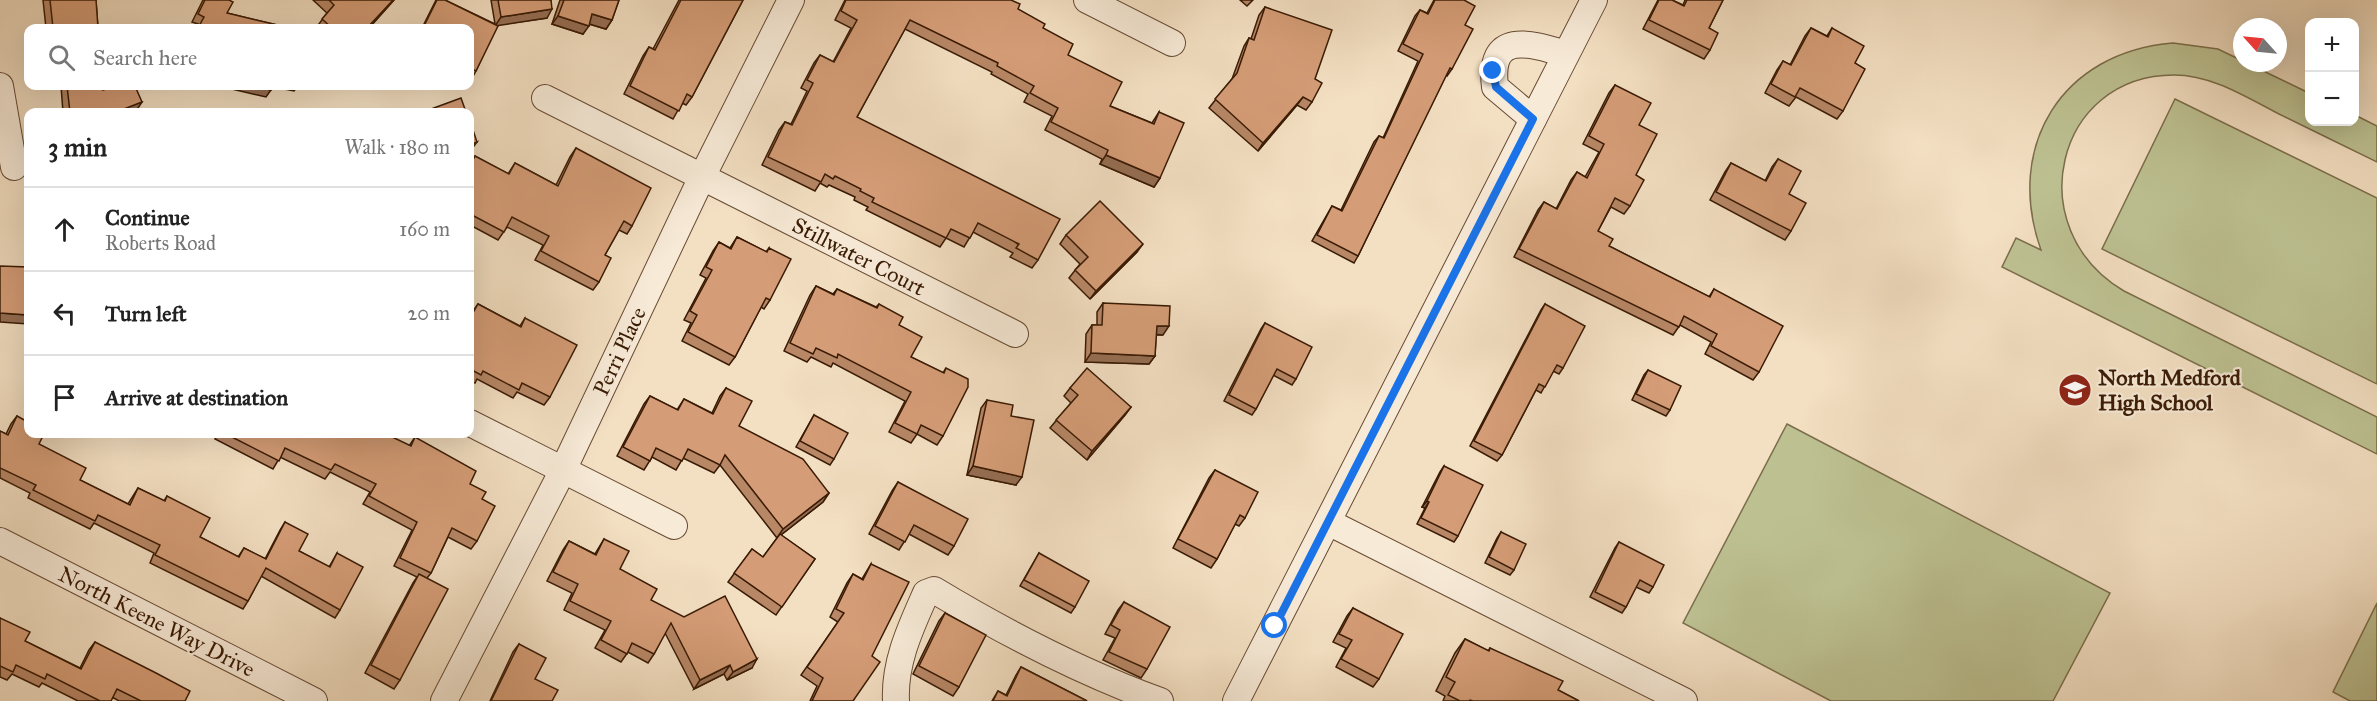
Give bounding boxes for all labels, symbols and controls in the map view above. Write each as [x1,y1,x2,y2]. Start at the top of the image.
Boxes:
north arrow [2233,18,2287,72]
map controls [2305,18,2359,126]
button: + [2305,18,2359,72]
search box [24,24,474,90]
icon: search [45,41,78,74]
text: Search here [93,44,197,71]
route end [1479,57,1505,83]
button: − [2305,72,2359,126]
text: 3 min [48,131,107,163]
text: Walk · 180 m [345,135,450,159]
text: Continue [105,204,190,231]
street label: Stillwater Court [788,211,930,302]
icon: ahead [48,213,81,246]
text: 160 m [399,217,450,241]
text: Roberts Road [105,231,216,255]
icon: left [48,297,81,330]
text: Turn left [105,300,187,327]
text: 20 m [407,301,450,325]
street label: Perri Place [587,303,652,400]
place label: North Medford High School [2098,364,2242,416]
school or university icon: North Medford High School [2057,372,2093,408]
icon: arrive [48,381,81,414]
text: Arrive at destination [105,384,288,411]
street label: North Keene Way Drive [54,560,259,683]
route start [1261,612,1287,638]

